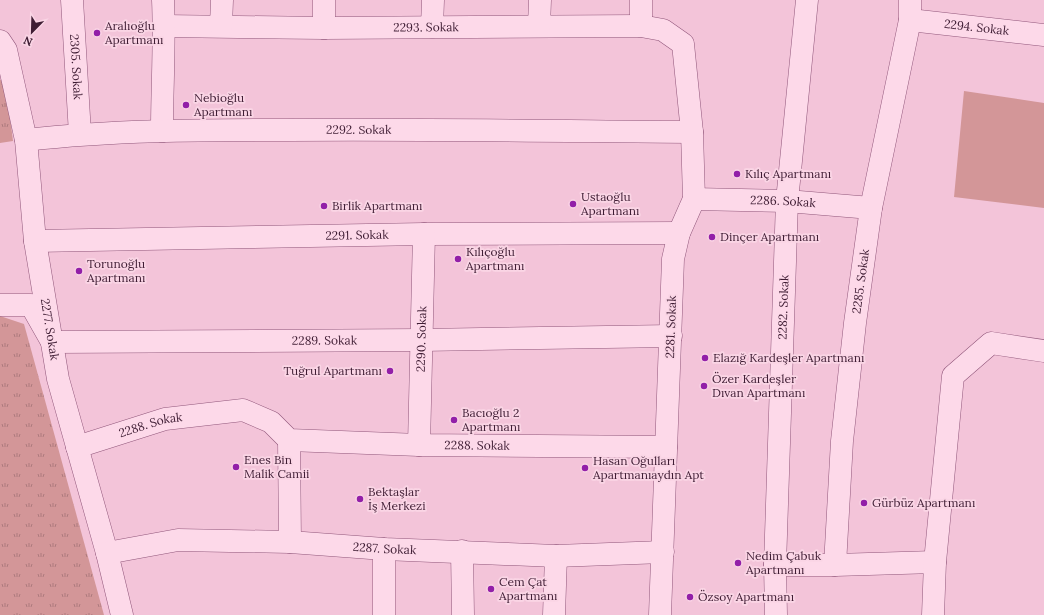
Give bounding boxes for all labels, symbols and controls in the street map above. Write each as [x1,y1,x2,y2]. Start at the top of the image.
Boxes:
north arrow [12,12,52,52]
street label: 2294. Sokak [943,16,1011,38]
place label: Aralıoğlu Apartmanı [104,18,163,47]
street label: 2293. Sokak [393,19,459,35]
marker: Aralıoğlu Apartmanı [92,28,102,38]
text: N [21,33,35,49]
street label: 2305. Sokak [67,33,86,101]
place label: Nebioğlu Apartmanı [193,90,252,119]
marker: Nebioğlu Apartmanı [181,100,191,110]
street label: 2292. Sokak [326,122,392,137]
place label: Kılıç Apartmanı [745,166,831,181]
marker: Kılıç Apartmanı [732,169,742,179]
place label: Ustaoğlu Apartmanı [580,189,639,218]
street label: 2286. Sokak [750,192,817,210]
place label: Birlik Apartmanı [332,198,423,213]
marker: Ustaoğlu Apartmanı [568,199,578,209]
marker: Birlik Apartmanı [319,201,329,211]
street label: 2291. Sokak [325,227,389,243]
place label: Dinçer Apartmanı [720,229,819,244]
marker: Dinçer Apartmanı [707,232,717,242]
place label: Kılıçoğlu Apartmanı [465,244,524,273]
street label: 2285. Sokak [848,247,872,315]
marker: Kılıçoğlu Apartmanı [453,254,463,264]
place label: Torunoğlu Apartmanı [86,256,145,285]
marker: Torunoğlu Apartmanı [74,266,84,276]
street label: 2282. Sokak [774,274,792,340]
street label: 2281. Sokak [662,295,679,359]
street label: 2277. Sokak [38,297,63,362]
street label: 2290. Sokak [413,305,429,372]
street label: 2289. Sokak [292,332,358,348]
place label: Elazığ Kardeşler Apartmanı [713,350,864,365]
marker: Elazığ Kardeşler Apartmanı [700,353,710,363]
place label: Tuğrul Apartmanı [284,363,382,378]
marker: Tuğrul Apartmanı [385,366,395,376]
place label: Özer Kardeşler Dıvan Apartmanı [712,371,805,400]
marker: Özer Kardeşler Dıvan Apartmanı [699,381,709,391]
place label: Bacıoğlu 2 Apartmanı [461,405,520,434]
street label: 2288. Sokak [117,409,184,440]
marker: Bacıoğlu 2 Apartmanı [449,415,459,425]
street label: 2288. Sokak [444,437,510,453]
place label: Enes Bin Malik Camii [244,452,310,481]
place label: Hasan Oğulları Apartmanıaydın Apt [592,453,704,482]
marker: Enes Bin Malik Camii [231,462,241,472]
marker: Hasan Oğulları Apartmanıaydın Apt [580,463,590,473]
place label: Bektaşlar İş Merkezi [368,484,426,513]
marker: Bektaşlar İş Merkezi [355,494,365,504]
place label: Gürbüz Apartmanı [872,495,975,510]
marker: Gürbüz Apartmanı [859,498,869,508]
street label: 2287. Sokak [352,539,417,557]
place label: Nedim Çabuk Apartmanı [745,548,822,577]
marker: Nedim Çabuk Apartmanı [733,558,743,568]
place label: Cem Çat Apartmanı [498,574,557,603]
marker: Cem Çat Apartmanı [486,584,496,594]
place label: Özsoy Apartmanı [698,589,794,604]
marker: Özsoy Apartmanı [685,592,695,602]

